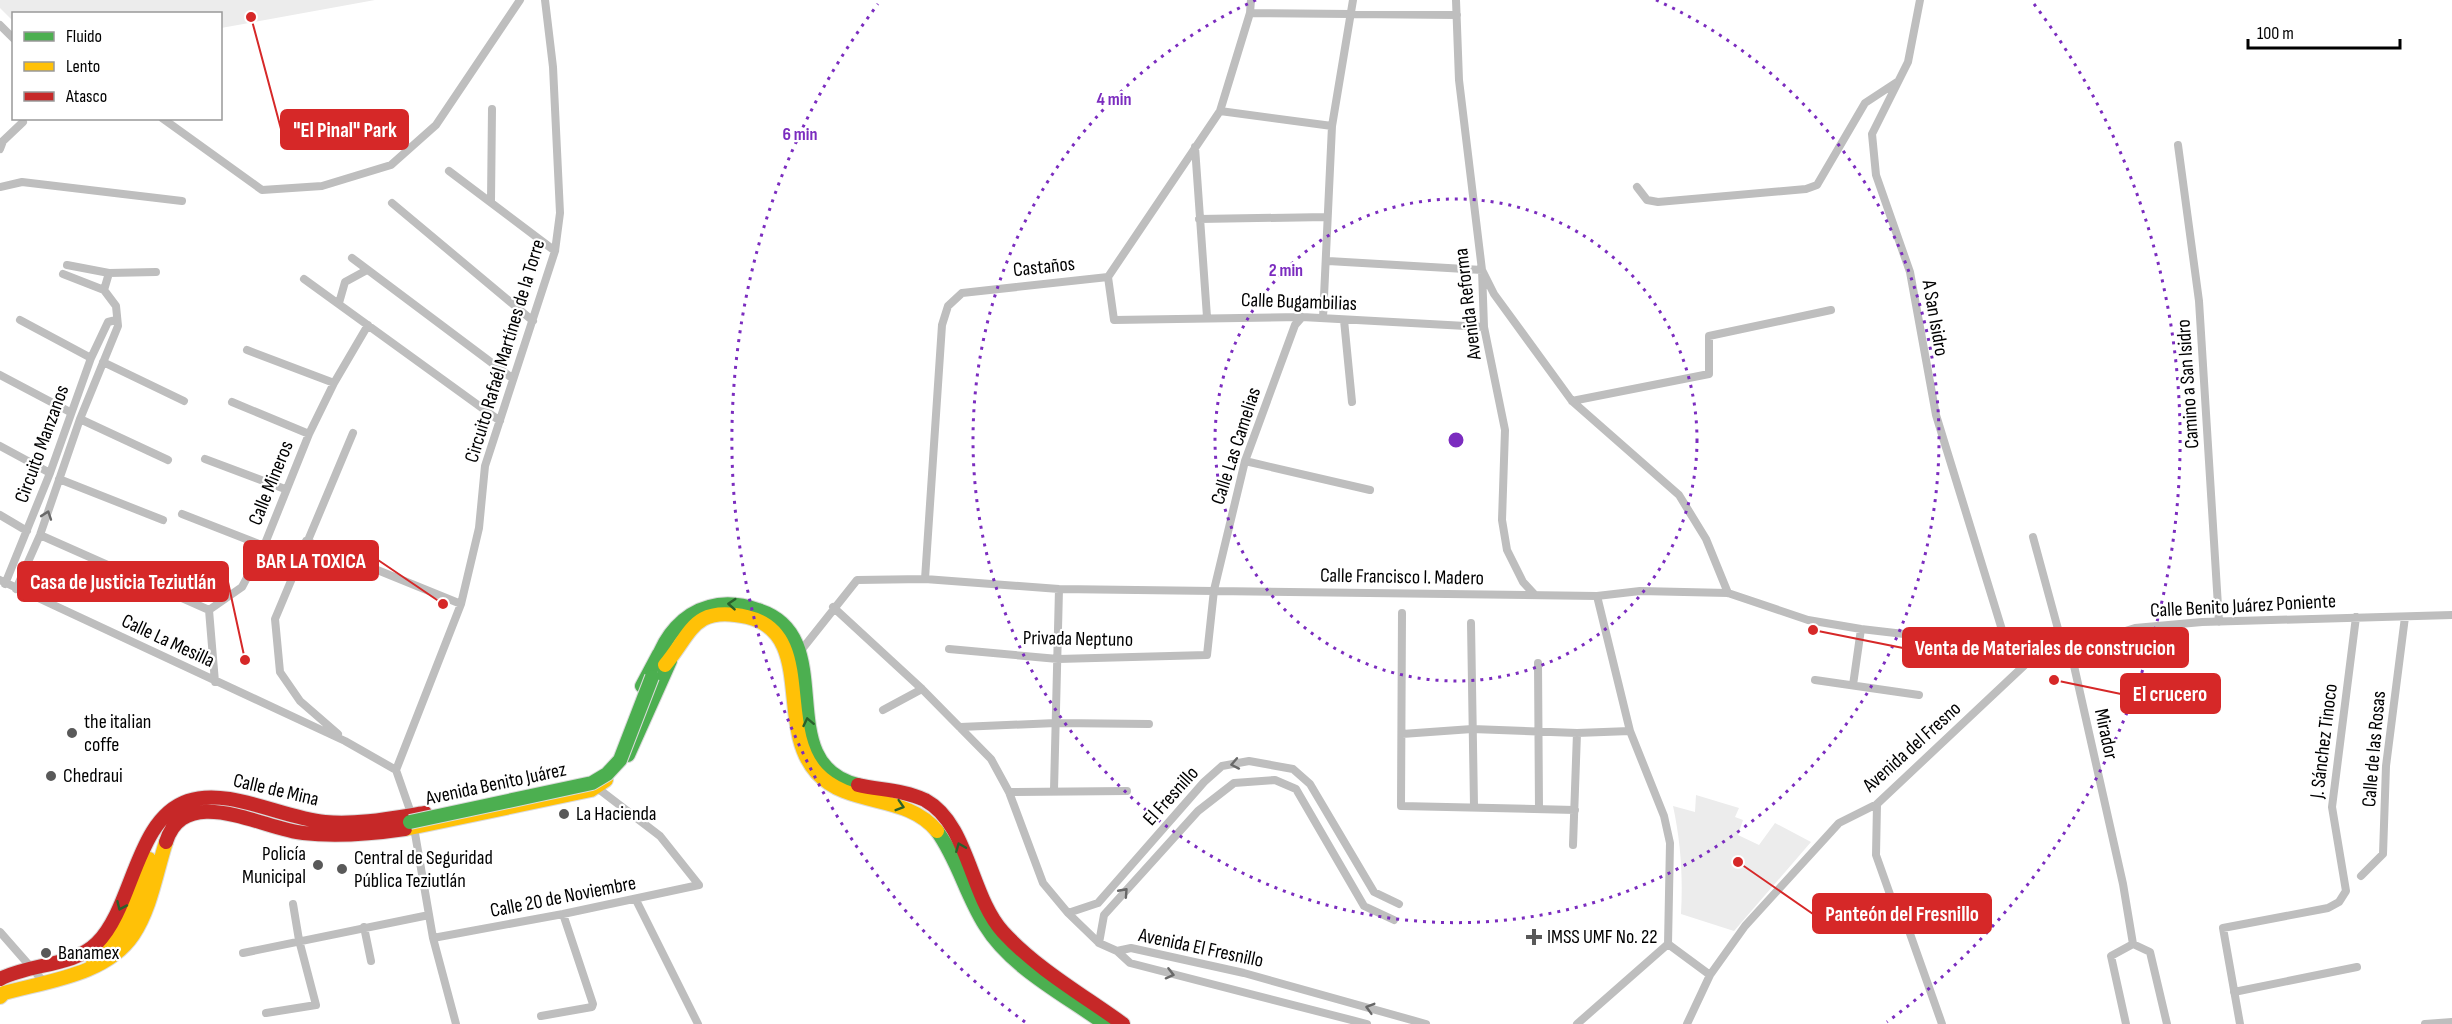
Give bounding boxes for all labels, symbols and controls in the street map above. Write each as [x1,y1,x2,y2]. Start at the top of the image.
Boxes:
legend [12,12,222,120]
scale bar [2248,12,2400,50]
text: 100 m [2257,23,2294,44]
text: Fluido [66,26,102,47]
text: Lento [66,56,100,77]
text: Atasco [65,86,107,107]
text: 4 min [1097,89,1131,110]
callout: "El Pinal" Park [281,110,408,149]
text: "El Pinal" Park [293,118,397,143]
text: 6 min [783,124,817,145]
street label: Circuito Rafaél Martínes de la Torre [460,237,550,465]
street label: Avenida Reforma [1449,247,1487,362]
street label: Castaños [1012,252,1076,282]
text: 2 min [1269,260,1303,281]
street label: A San Isidro [1916,277,1953,358]
street label: Calle Bugambilias [1241,288,1357,316]
street label: Camino a San Isidro [2172,319,2204,449]
street label: Circuito Manzanos [10,382,74,506]
street label: Calle Las Camelias [1206,384,1266,508]
centre of rings [1446,430,1466,450]
street label: Calle Mineros [243,437,299,529]
one-way arrow [39,510,52,521]
callout: BAR LA TOXICA [244,541,378,580]
text: BAR LA TOXICA [256,549,367,574]
callout: Casa de Justicia Teziutlán [18,562,228,601]
street label: Calle Francisco I. Madero [1320,564,1484,590]
text: Casa de Justicia Teziutlán [30,570,216,595]
street label: Calle Benito Juárez Poniente [2149,589,2337,623]
one-way arrow [728,598,737,611]
street label: Calle La Mesilla [118,609,218,673]
street label: Privada Neptuno [1023,626,1133,652]
callout: Venta de Materiales de construcion [1903,628,2188,667]
text: Venta de Materiales de construcion [1915,636,2175,661]
callout: El crucero [2121,674,2220,713]
text: El crucero [2133,682,2207,707]
street label: J. Sánchez Tinoco [2305,682,2343,801]
street label: Calle de las Rosas [2357,690,2391,808]
street label: Avenida del Fresno [1857,697,1966,798]
street label: Mirador [2089,707,2123,762]
place label: the italian coffe [84,710,151,757]
one-way arrow [802,717,815,727]
marker: the italian coffe [65,726,79,740]
street label: Avenida Benito Juárez [423,757,568,811]
one-way arrow [1231,757,1241,770]
street label: El Fresnillo [1138,761,1204,831]
place label: Chedraui [63,764,123,788]
marker: Chedraui [44,769,58,783]
street label: Calle de Mina [231,769,321,811]
one-way arrow [894,799,905,811]
place label: La Hacienda [576,802,657,826]
marker: La Hacienda [557,807,571,821]
place label: Policía Municipal [242,842,306,889]
one-way arrow [955,842,967,853]
place label: Central de Seguridad Pública Teziutlán [354,846,493,893]
marker: Policía Municipal [311,858,325,872]
marker: Central de Seguridad Pública Teziutlán [335,862,349,876]
street label: Calle 20 de Noviembre [488,871,638,923]
one-way arrow [1117,889,1128,899]
callout: Panteón del Fresnillo [1813,894,1991,933]
one-way arrow [116,900,128,911]
text: Panteón del Fresnillo [1825,902,1979,927]
street label: Avenida El Fresnillo [1136,923,1266,973]
place label: IMSS UMF No. 22 [1547,925,1658,949]
marker: IMSS UMF No. 22 [1525,928,1543,946]
place label: Banamex [58,941,120,965]
marker: Banamex [39,946,53,960]
one-way arrow [1164,966,1174,979]
one-way arrow [1365,1003,1376,1015]

